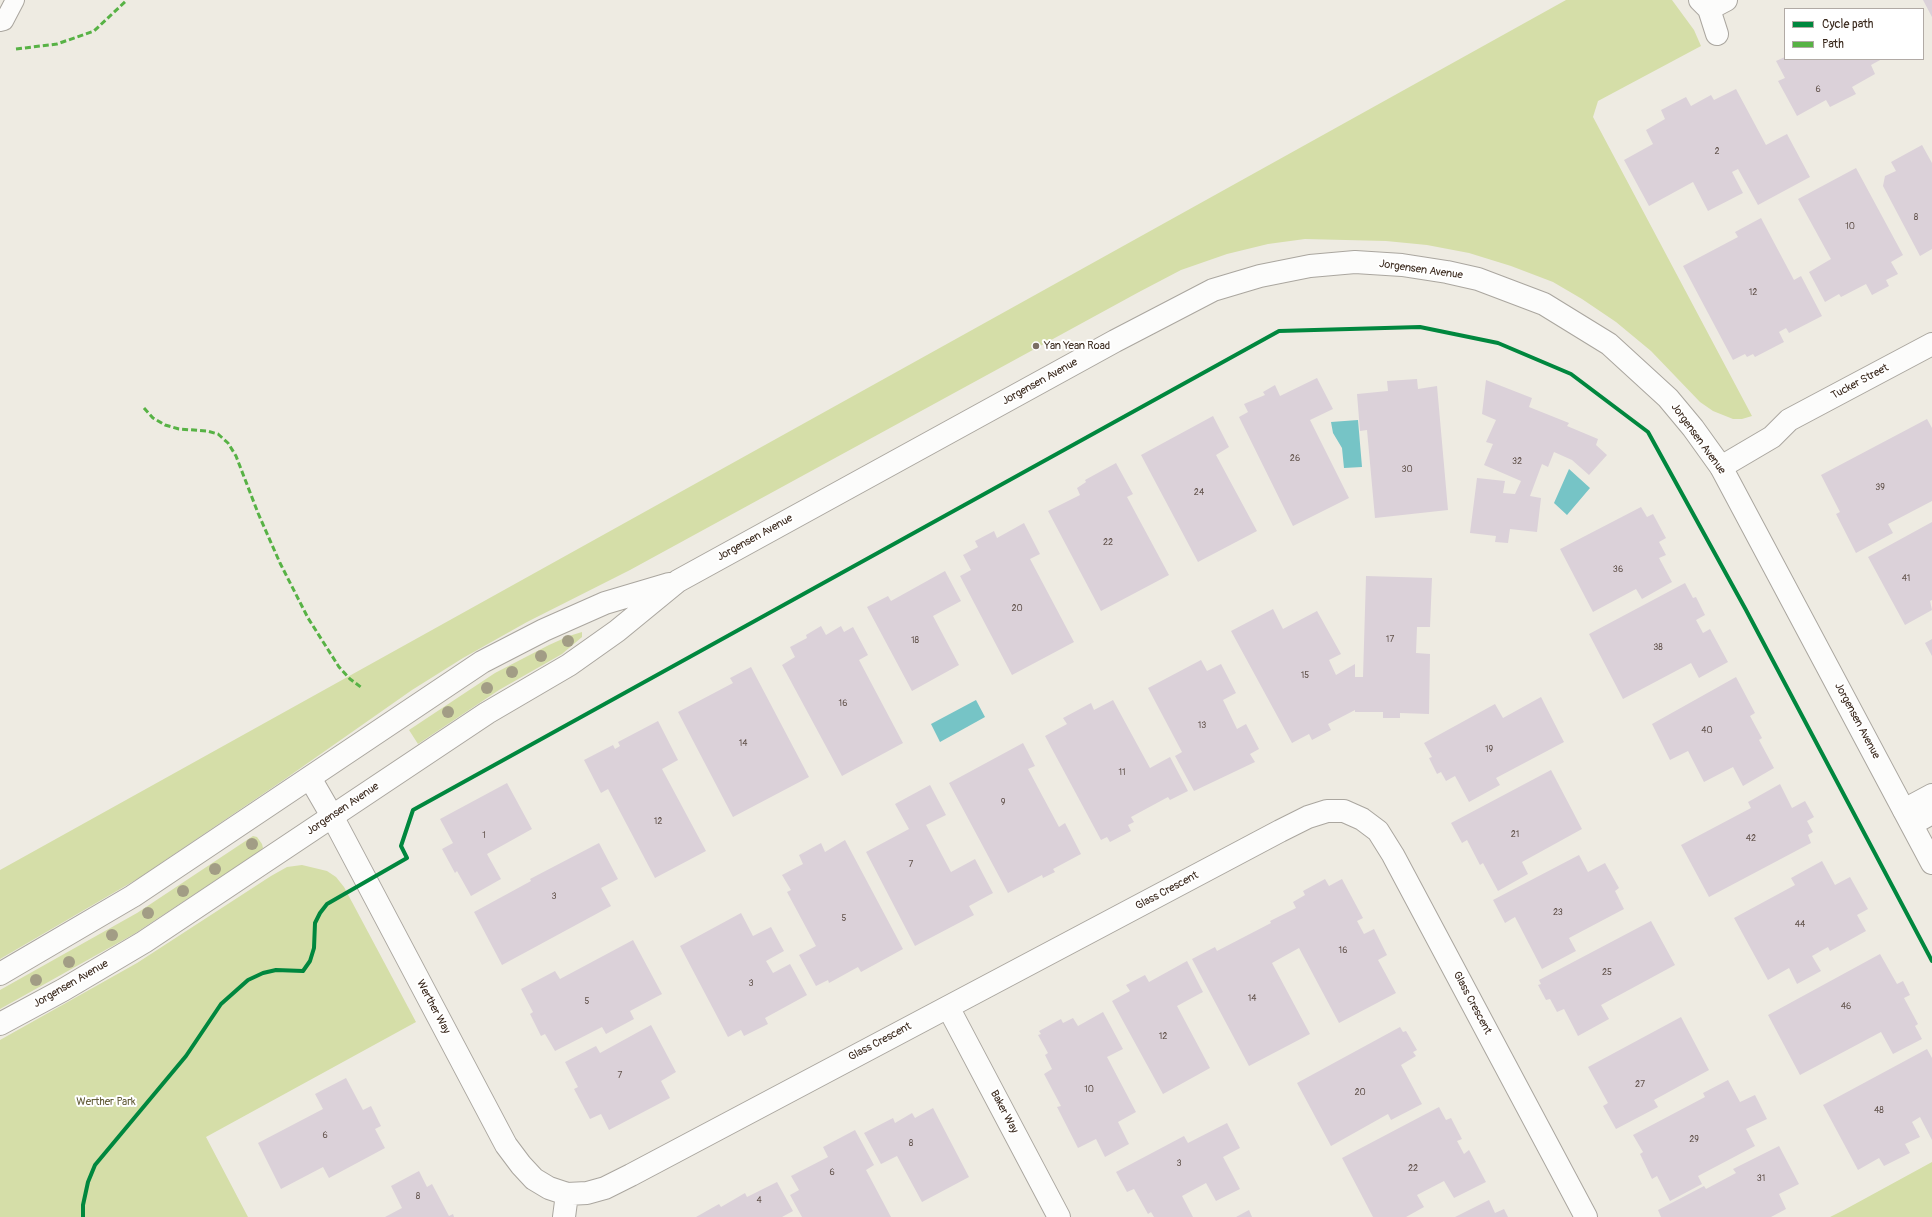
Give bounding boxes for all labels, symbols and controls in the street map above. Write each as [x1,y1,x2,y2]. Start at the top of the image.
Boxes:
legend [1784,8,1924,60]
text: Cycle path [1822,17,1873,32]
text: Path [1822,37,1844,52]
house number: 6 [1815,85,1821,95]
house number: 2 [1714,147,1720,157]
house number: 8 [1914,213,1918,223]
house number: 10 [1845,222,1855,232]
street label: Jorgensen Avenue [1378,258,1464,282]
house number: 12 [1749,288,1757,298]
place label: Yan Yean Road [1044,339,1110,353]
marker: Yan Yean Road [1031,341,1041,351]
street label: Jorgensen Avenue [1000,356,1080,408]
street label: Tucker Street [1829,361,1891,403]
street label: Jorgensen Avenue [1668,401,1728,477]
house number: 26 [1290,454,1300,464]
house number: 32 [1512,457,1522,467]
house number: 30 [1401,465,1413,475]
house number: 39 [1875,483,1885,493]
house number: 24 [1194,488,1204,498]
street label: Jorgensen Avenue [715,512,795,564]
house number: 22 [1103,538,1113,548]
house number: 36 [1613,565,1623,575]
house number: 41 [1902,574,1910,584]
house number: 20 [1011,604,1023,614]
house number: 17 [1386,635,1394,645]
house number: 18 [911,636,919,646]
house number: 38 [1653,643,1663,653]
house number: 15 [1301,671,1309,681]
street label: Jorgensen Avenue [1831,681,1883,761]
house number: 16 [839,699,847,709]
house number: 13 [1198,721,1206,731]
house number: 40 [1701,726,1713,736]
house number: 14 [739,739,747,749]
house number: 19 [1485,745,1493,755]
house number: 11 [1118,768,1126,778]
street label: Jorgensen Avenue [304,780,382,838]
house number: 9 [1001,798,1005,808]
house number: 12 [654,817,662,827]
house number: 21 [1511,830,1519,840]
house number: 1 [482,831,486,841]
house number: 42 [1746,834,1756,844]
house number: 7 [909,860,913,870]
street label: Glass Crescent [1133,869,1201,913]
house number: 3 [551,892,557,902]
house number: 23 [1553,908,1563,918]
house number: 5 [842,914,846,924]
house number: 44 [1795,920,1805,930]
house number: 16 [1339,946,1347,956]
street label: Jorgensen Avenue [31,957,111,1011]
house number: 25 [1602,968,1612,978]
street label: Glass Crescent [1450,969,1494,1037]
street label: Werther Way [413,978,453,1036]
house number: 3 [748,979,754,989]
house number: 14 [1248,994,1256,1004]
house number: 5 [585,997,589,1007]
house number: 46 [1841,1002,1851,1012]
street label: Glass Crescent [846,1020,914,1064]
house number: 12 [1159,1032,1167,1042]
house number: 7 [618,1071,622,1081]
house number: 27 [1635,1080,1645,1090]
house number: 10 [1084,1085,1094,1095]
street label: Baker Way [987,1088,1021,1136]
house number: 20 [1354,1088,1366,1098]
park label: Werther Park [76,1095,136,1109]
house number: 48 [1874,1106,1884,1116]
house number: 6 [322,1131,328,1141]
house number: 29 [1689,1135,1699,1145]
house number: 8 [909,1139,913,1149]
house number: 3 [1176,1159,1182,1169]
house number: 22 [1408,1164,1418,1174]
house number: 6 [829,1168,835,1178]
house number: 31 [1757,1174,1765,1184]
house number: 8 [416,1192,420,1202]
house number: 4 [756,1196,762,1206]

